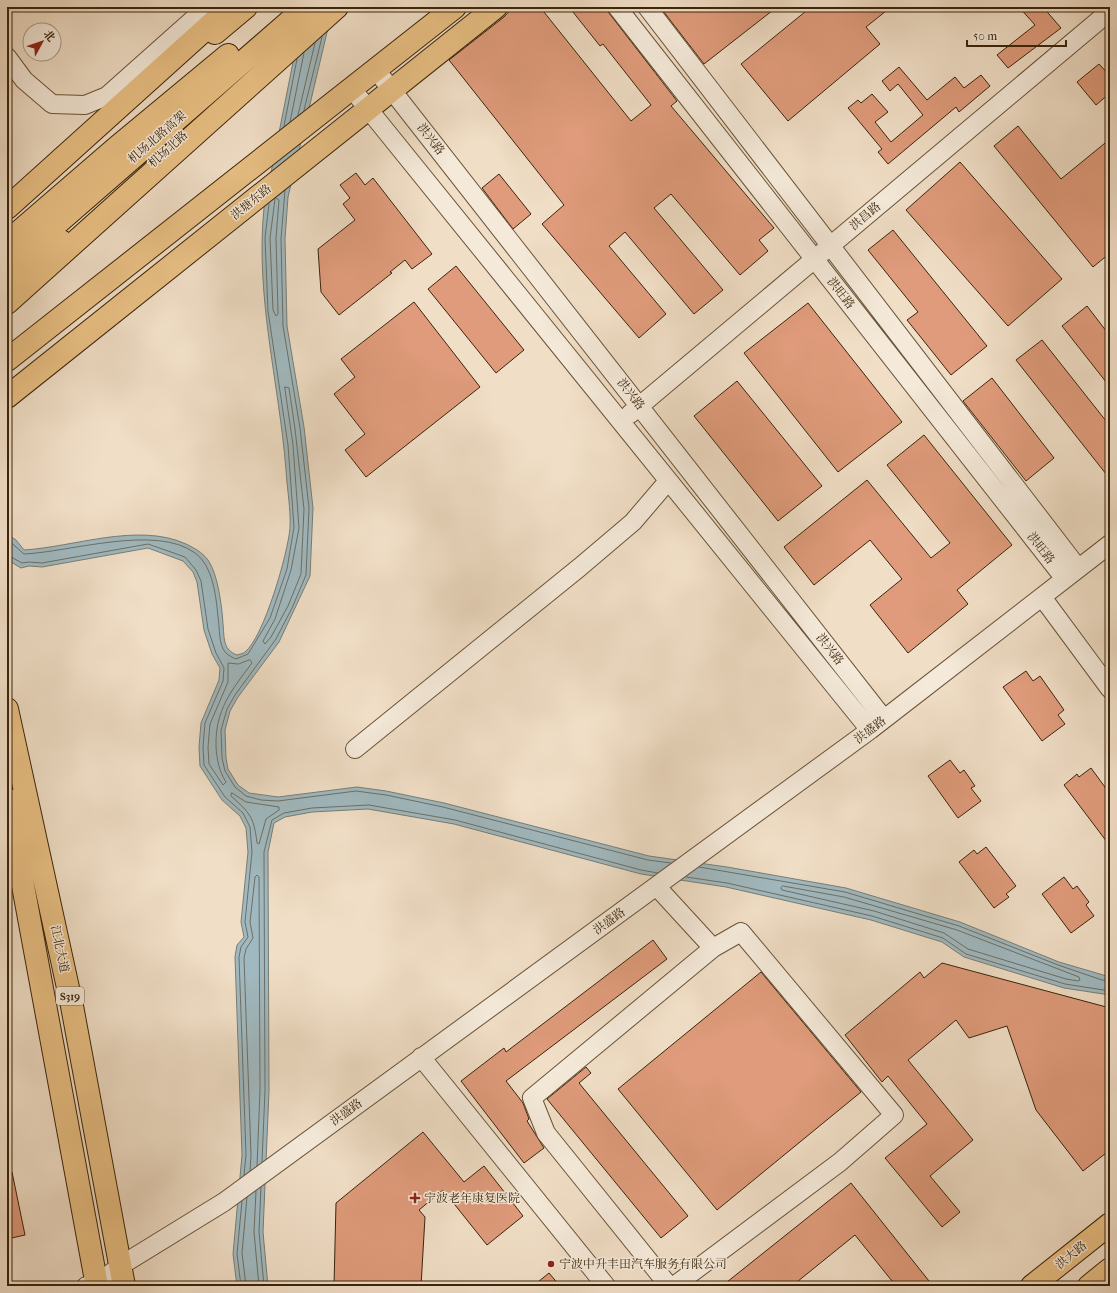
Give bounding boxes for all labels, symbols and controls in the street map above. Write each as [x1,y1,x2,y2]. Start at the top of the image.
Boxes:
north arrow [22,22,62,62]
scale bar [967,22,1066,48]
text: 北 [41,28,58,44]
text: 50 m [973,29,997,43]
street label: 机场北路高架 [125,108,189,166]
street label: 洪兴路 [414,121,448,157]
street label: 机场北路 [145,128,191,170]
street label: 洪塘东路 [228,181,274,223]
street label: 洪昌路 [847,199,883,233]
street label: 洪旺路 [824,275,858,311]
street label: 洪兴路 [614,376,648,412]
street label: 洪旺路 [1024,530,1058,566]
street label: 洪兴路 [813,631,847,667]
street label: 洪盛路 [851,714,889,746]
street label: 洪盛路 [590,905,628,937]
street label: 江北大道 [48,924,72,974]
road number: S319 [56,987,84,1005]
street label: 洪盛路 [327,1096,365,1128]
place label: 宁波老年康复医院 [424,1191,520,1205]
marker: 宁波老年康复医院 [409,1192,421,1204]
street label: 洪大路 [1053,1238,1089,1272]
place label: 宁波中升丰田汽车服务有限公司 [559,1257,727,1271]
marker: 宁波中升丰田汽车服务有限公司 [546,1259,556,1269]

